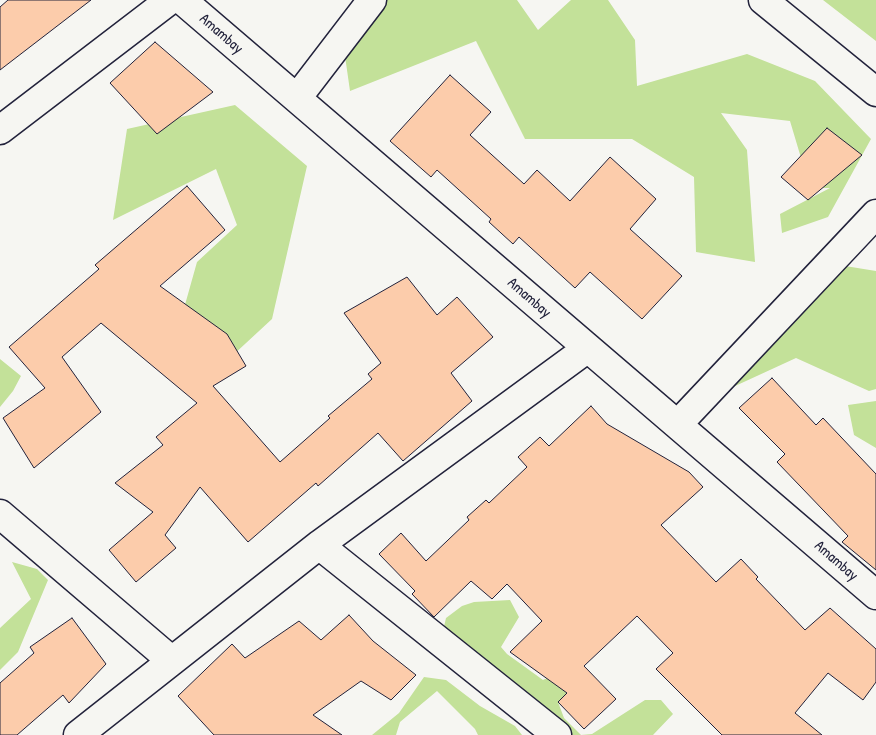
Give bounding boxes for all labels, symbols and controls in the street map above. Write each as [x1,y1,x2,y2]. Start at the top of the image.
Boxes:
street label: Amambay [195,10,247,58]
street label: Amambay [503,274,555,322]
street label: Amambay [810,537,862,585]

